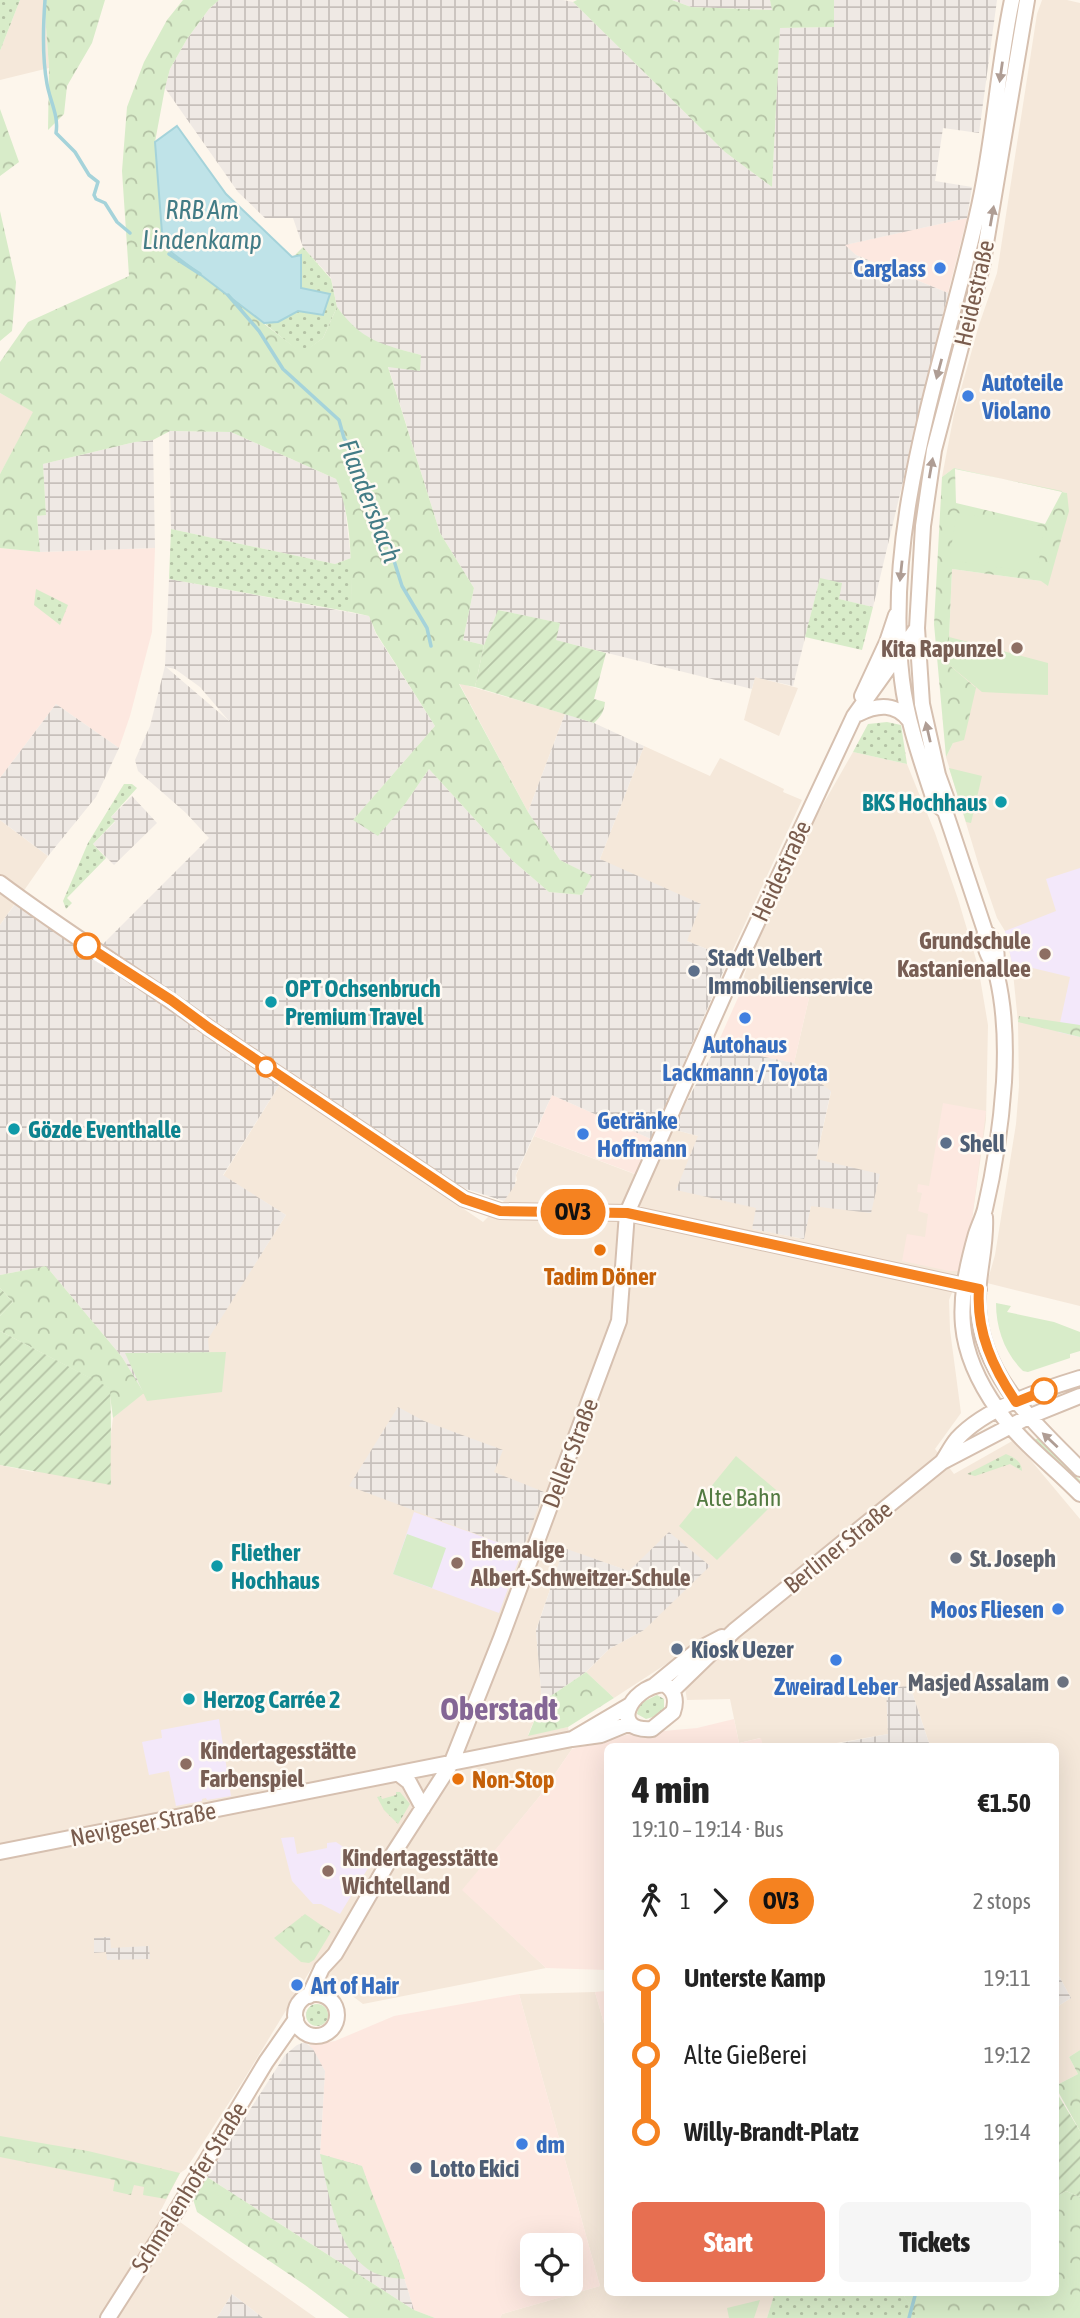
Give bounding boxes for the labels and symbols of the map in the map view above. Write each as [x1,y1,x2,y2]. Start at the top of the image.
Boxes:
one-way arrow [995,61,1006,83]
water label: RRB Am Lindenkamp [142,195,262,255]
one-way arrow [987,205,998,227]
street label: Heidestraße [949,237,999,349]
place label: Carglass [853,255,927,282]
marker: Carglass [932,260,948,276]
one-way arrow [933,358,944,380]
place label: Autoteile Violano [981,369,1064,424]
marker: Autoteile Violano [960,388,976,404]
water label: Flandersbach [333,435,407,567]
one-way arrow [926,456,937,478]
one-way arrow [895,560,906,582]
place label: Kita Rapunzel [881,635,1004,662]
marker: Kita Rapunzel [1009,640,1025,656]
one-way arrow [922,721,933,743]
place label: BKS Hochhaus [862,789,988,816]
marker: BKS Hochhaus [993,794,1009,810]
street label: Heidestraße [746,816,816,926]
place label: Grundschule Kastanienallee [897,927,1031,982]
unlabelled marker [74,933,100,959]
place label: Stadt Velbert Immobilienservice [708,944,873,999]
marker: Grundschule Kastanienallee [1037,946,1053,962]
marker: Stadt Velbert Immobilienservice [686,963,702,979]
place label: OPT Ochsenbruch Premium Travel [285,975,441,1030]
marker: OPT Ochsenbruch Premium Travel [263,994,279,1010]
marker: Autohaus Lackmann / Toyota [737,1010,753,1026]
place label: Autohaus Lackmann / Toyota [662,1031,828,1086]
unlabelled marker [256,1057,276,1077]
place label: Getränke Hoffmann [597,1107,687,1162]
place label: Gözde Eventhalle [28,1116,181,1143]
marker: Gözde Eventhalle [6,1121,22,1137]
marker: Getränke Hoffmann [575,1126,591,1142]
place label: Shell [960,1130,1006,1157]
marker: Shell [938,1135,954,1151]
line badge: OV3 [533,1189,613,1235]
marker: Tadim Döner [592,1242,608,1258]
place label: Tadim Döner [544,1263,657,1290]
unlabelled marker [1031,1378,1057,1404]
street label: Deller Straße [537,1394,603,1512]
one-way arrow [1041,1432,1059,1448]
park label: Alte Bahn [697,1484,781,1511]
street label: Berliner Straße [779,1495,897,1599]
place label: Ehemalige Albert-Schweitzer-Schule [470,1536,691,1591]
place label: Fliether Hochhaus [231,1539,320,1594]
place label: St. Joseph [970,1545,1056,1572]
marker: St. Joseph [948,1550,964,1566]
marker: Ehemalige Albert-Schweitzer-Schule [449,1555,465,1571]
marker: Fliether Hochhaus [209,1558,225,1574]
place label: Moos Fliesen [930,1596,1044,1623]
marker: Moos Fliesen [1050,1601,1066,1617]
place label: Kiosk Uezer [691,1636,794,1663]
marker: Kiosk Uezer [669,1641,685,1657]
marker: Zweirad Leber [828,1652,844,1668]
place label: Masjed Assalam [908,1669,1049,1696]
place label: Zweirad Leber [774,1673,899,1700]
marker: Masjed Assalam [1055,1674,1071,1690]
place label: Herzog Carrée 2 [203,1686,341,1713]
district label: Oberstadt [440,1690,559,1727]
marker: Herzog Carrée 2 [181,1691,197,1707]
place label: Kindertagesstätte Farbenspiel [200,1737,356,1792]
marker: Kindertagesstätte Farbenspiel [178,1756,194,1772]
place label: Non-Stop [472,1766,555,1793]
marker: Non-Stop [450,1771,466,1787]
street label: Nevigeser Straße [68,1797,218,1851]
place label: Kindertagesstätte Wichtelland [341,1844,498,1899]
marker: Kindertagesstätte Wichtelland [320,1863,336,1879]
place label: Art of Hair [310,1972,400,1999]
marker: Art of Hair [289,1977,305,1993]
street label: Schmalenhofer Straße [126,2097,252,2277]
place label: dm [536,2131,565,2158]
marker: dm [514,2136,530,2152]
place label: Lotto Ekici [430,2155,519,2182]
marker: Lotto Ekici [408,2160,424,2176]

